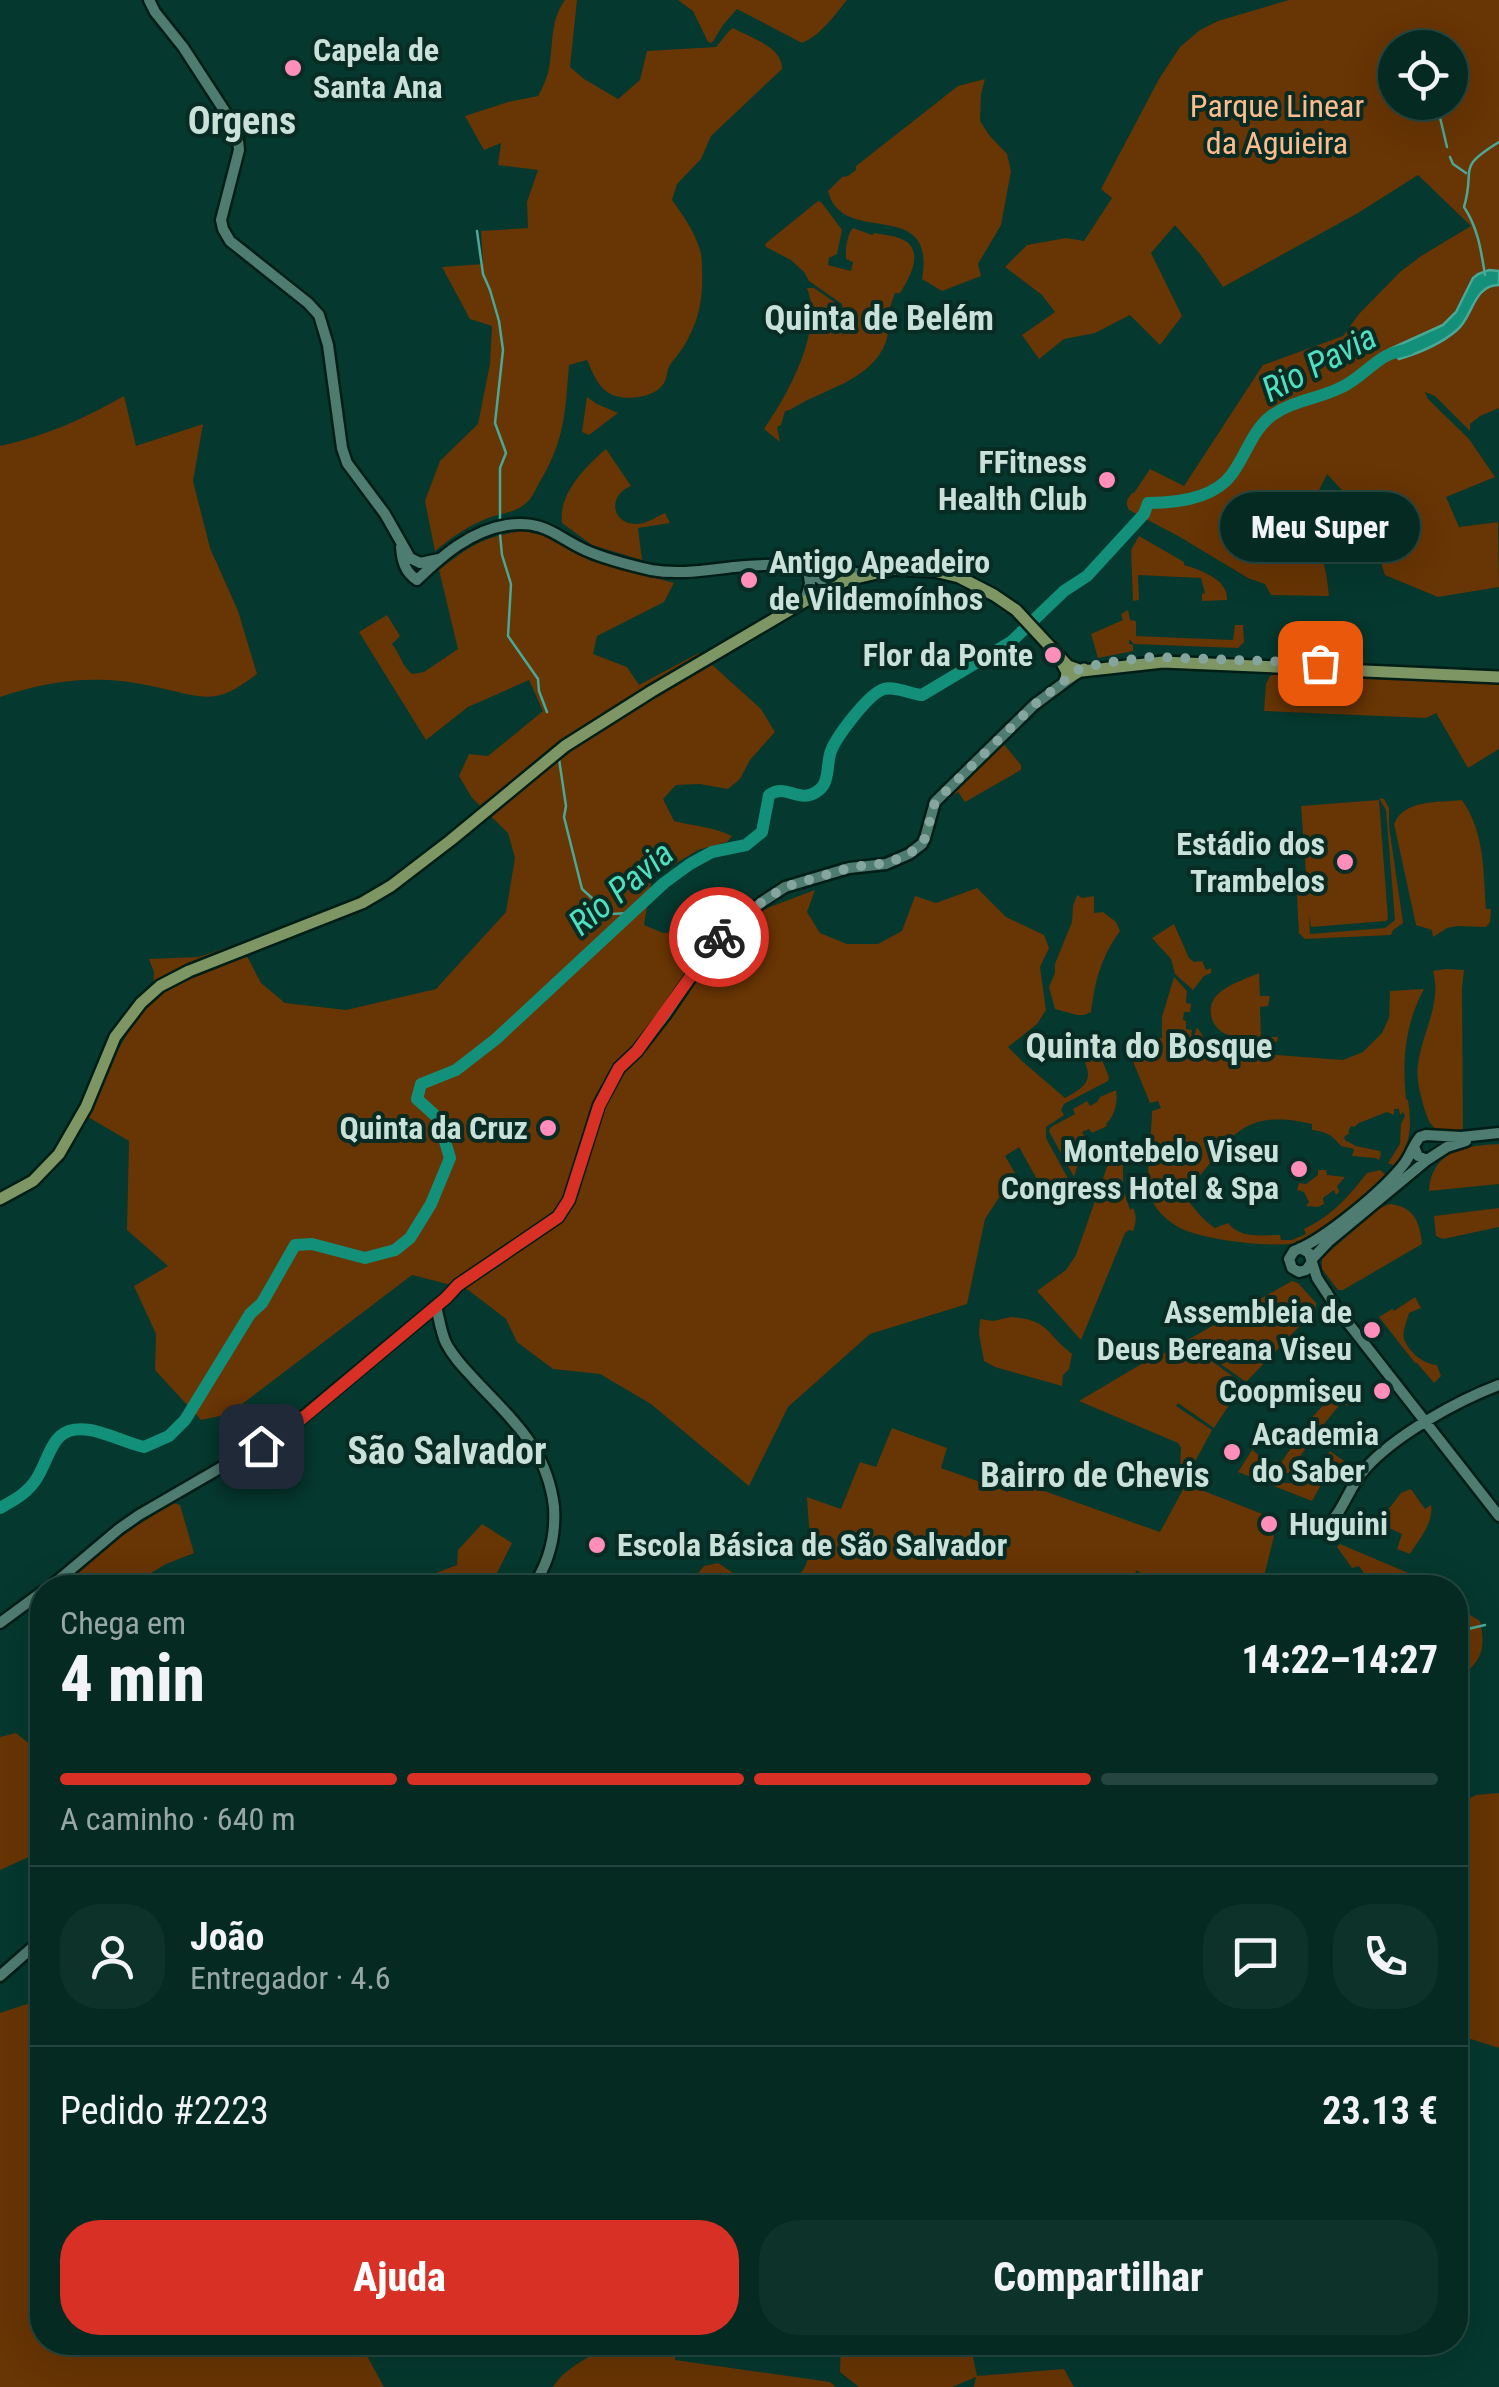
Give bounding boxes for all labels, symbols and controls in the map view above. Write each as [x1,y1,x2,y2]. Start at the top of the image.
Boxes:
map controls [1378,30,1468,120]
button: locate [1378,30,1468,120]
place label: Capela de Santa Ana [313,31,443,106]
marker: Capela de Santa Ana [282,57,304,79]
park label: Parque Linear da Aguieira [1190,87,1364,162]
district label: Orgens [188,99,296,143]
district label: Quinta de Belém [764,298,994,339]
water label: Rio Pavia [1255,316,1384,411]
place label: FFitness Health Club [938,443,1087,518]
marker: FFitness Health Club [1096,469,1118,491]
callout: Meu Super [1220,493,1420,563]
text: Meu Super [1251,508,1389,546]
place label: Antigo Apeadeiro de Vildemoínhos [769,543,990,618]
marker: Antigo Apeadeiro de Vildemoínhos [738,569,760,591]
pin [1278,621,1363,706]
place label: Flor da Ponte [863,636,1033,674]
icon: bag [1293,636,1348,691]
marker: Flor da Ponte [1042,644,1064,666]
place label: Estádio dos Trambelos [1176,825,1325,900]
water label: Rio Pavia [561,833,682,944]
marker: Estádio dos Trambelos [1334,851,1356,873]
courier [669,887,769,987]
icon: bike [692,910,747,965]
district label: Quinta do Bosque [1026,1026,1272,1067]
place label: Quinta da Cruz [340,1109,528,1147]
marker: Quinta da Cruz [537,1117,559,1139]
place label: Montebelo Viseu Congress Hotel & Spa [1001,1132,1279,1207]
marker: Montebelo Viseu Congress Hotel & Spa [1288,1158,1310,1180]
place label: Assembleia de Deus Bereana Viseu [1097,1293,1352,1368]
marker: Assembleia de Deus Bereana Viseu [1361,1319,1383,1341]
place label: Coopmiseu [1219,1372,1362,1410]
marker: Coopmiseu [1371,1380,1393,1402]
pin [219,1404,304,1489]
place label: Academia do Saber [1252,1415,1379,1490]
icon: home [234,1419,289,1474]
district label: São Salvador [347,1429,547,1473]
marker: Academia do Saber [1221,1441,1243,1463]
district label: Bairro de Chevis [980,1455,1210,1496]
place label: Huguini [1289,1505,1388,1543]
marker: Huguini [1258,1513,1280,1535]
place label: Escola Básica de São Salvador [617,1526,1007,1564]
marker: Escola Básica de São Salvador [586,1534,608,1556]
text: Chega em [60,1604,186,1642]
text: 14:22–14:27 [1241,1638,1438,1682]
text: 4 min [60,1641,205,1717]
text: A caminho · 640 m [60,1800,296,1838]
button: person [60,1904,165,2009]
button: chat [1203,1904,1308,2009]
button: phone [1333,1904,1438,2009]
text: João [190,1915,264,1959]
text: Entregador · 4.6 [190,1959,391,1997]
text: Pedido #2223 [60,2089,269,2133]
text: 23.13 € [1322,2089,1438,2133]
button: Ajuda [60,2220,739,2335]
button: Compartilhar [759,2220,1438,2335]

